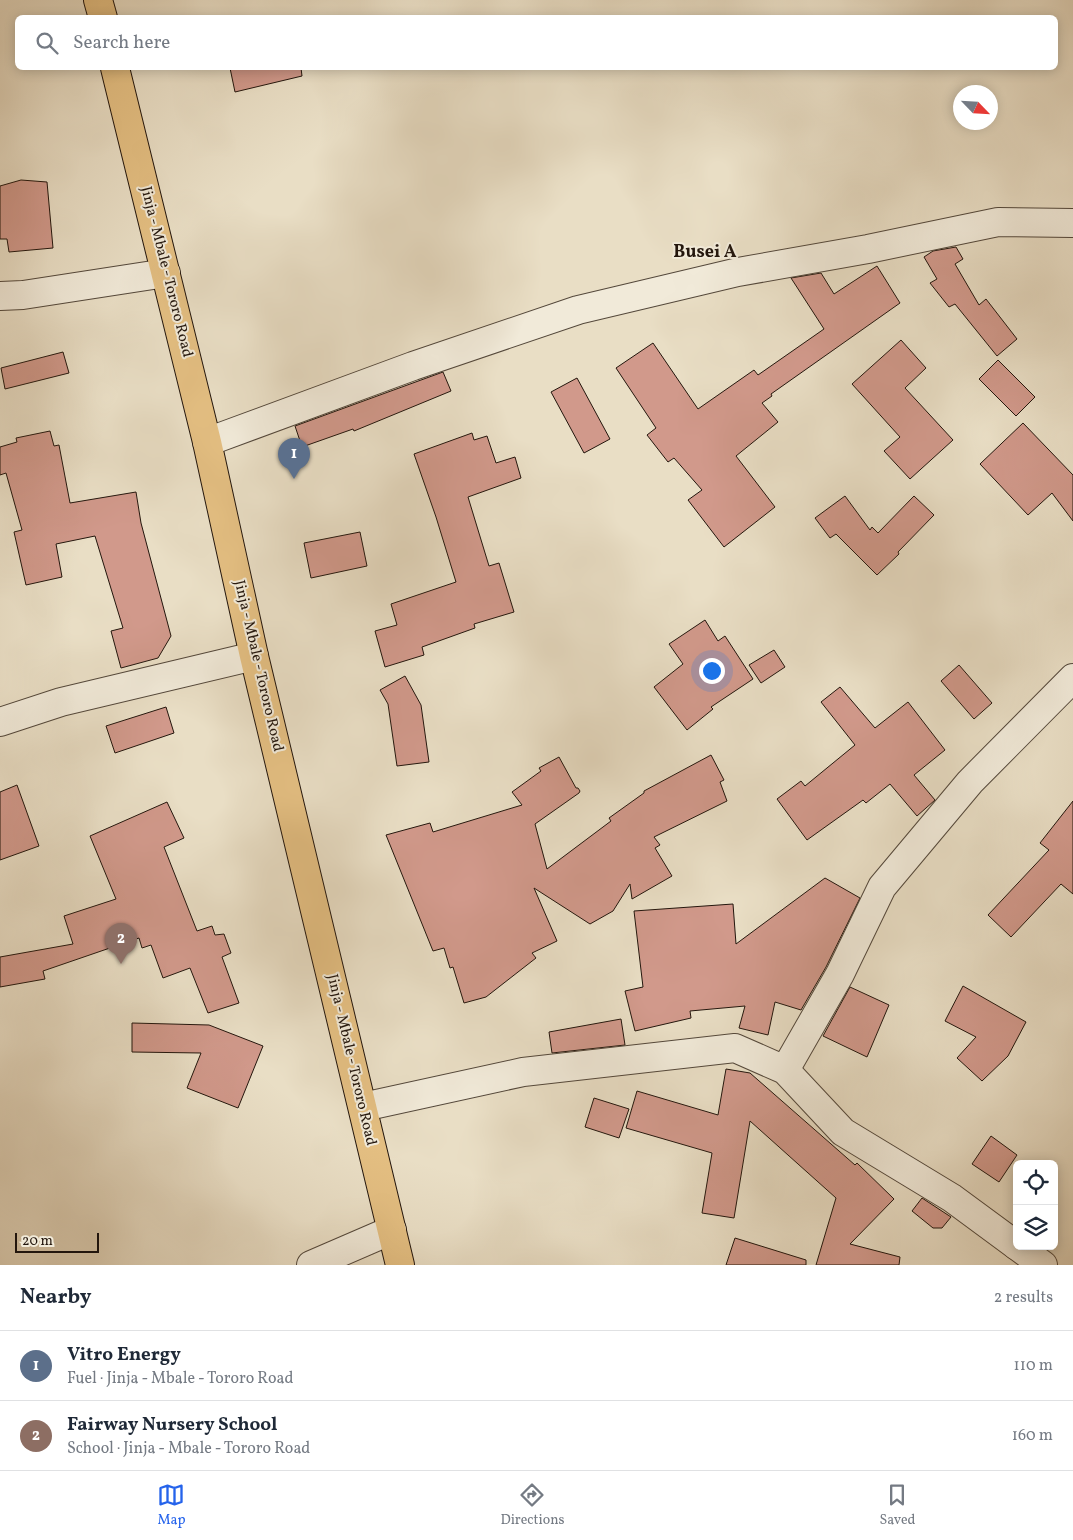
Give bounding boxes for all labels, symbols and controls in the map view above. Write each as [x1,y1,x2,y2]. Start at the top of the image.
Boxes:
search box [15,15,1058,70]
icon: search [33,29,61,57]
text: Search here [73,30,170,56]
north arrow [953,85,998,130]
street label: Jinja - Mbale - Tororo Road [135,184,197,360]
district label: Busei A [673,240,737,265]
pin: 1 [278,438,310,479]
street label: Jinja - Mbale - Tororo Road [228,578,288,754]
your location [699,658,725,684]
pin: 2 [105,923,137,964]
street label: Jinja - Mbale - Tororo Road [321,972,381,1148]
map controls [1013,1160,1058,1250]
button: locate [1013,1160,1058,1205]
button: layers [1013,1205,1058,1250]
scale bar [15,1230,99,1253]
text: 20 m [22,1232,53,1251]
text: Nearby [20,1283,91,1312]
text: 2 results [994,1287,1053,1309]
text: Vitro Energy [67,1342,181,1368]
text: 1 [33,1355,39,1377]
text: 110 m [1014,1355,1053,1377]
text: Fuel · Jinja - Mbale - Tororo Road [67,1368,294,1390]
text: Fairway Nursery School [67,1412,278,1438]
text: 2 [32,1425,40,1447]
text: 160 m [1012,1425,1053,1447]
text: School · Jinja - Mbale - Tororo Road [67,1438,310,1460]
tab: Map [157,1481,185,1530]
tab: Directions [500,1481,565,1530]
tab: Saved [879,1481,916,1530]

